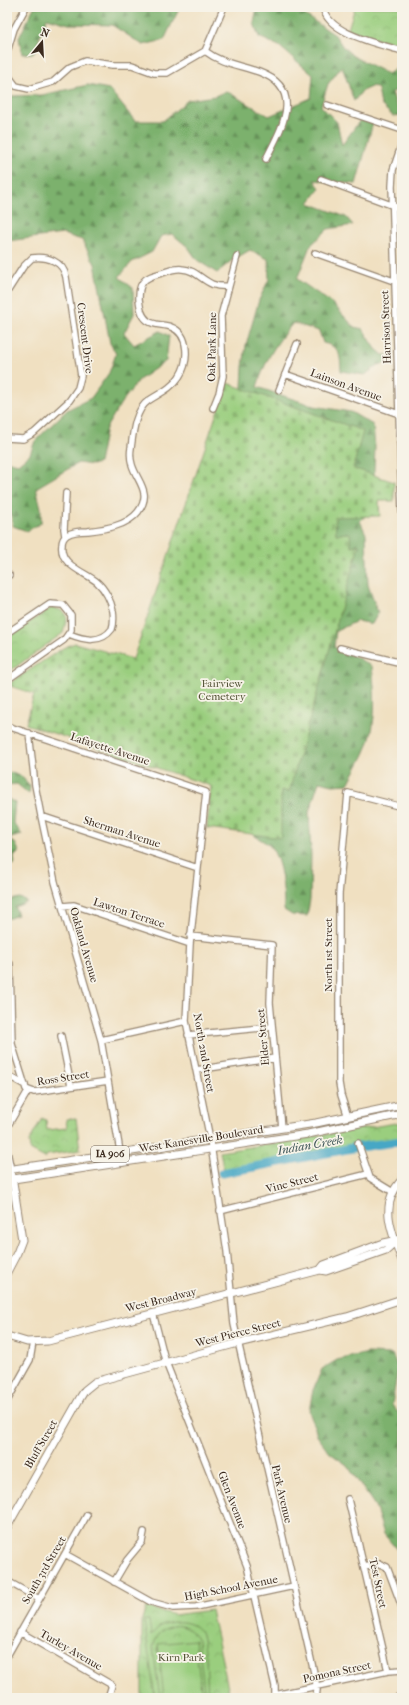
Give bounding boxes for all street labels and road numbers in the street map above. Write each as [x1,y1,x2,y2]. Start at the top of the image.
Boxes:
street label: Harrison Street [378,290,394,364]
street label: Crescent Drive [74,302,96,375]
street label: Oak Park Lane [205,312,219,382]
street label: Lainson Avenue [308,366,384,404]
street label: Lafayette Avenue [69,730,152,768]
street label: Sherman Avenue [82,813,163,851]
street label: Lawton Terrace [92,895,167,931]
street label: Oakland Avenue [67,906,101,985]
street label: North 1st Street [322,918,335,992]
street label: Elder Street [254,1008,272,1066]
street label: North 2nd Street [191,1012,217,1094]
street label: Ross Street [36,1067,90,1089]
street label: West Kanesville Boulevard [137,1123,265,1155]
road number: IA 906 [91,1146,129,1162]
street label: Vine Street [263,1170,320,1196]
street label: West Broadway [123,1285,199,1315]
street label: West Pierce Street [193,1316,282,1350]
street label: Bluff Street [22,1417,60,1471]
street label: Park Avenue [269,1463,295,1525]
street label: Glen Avenue [215,1469,249,1531]
street label: South 3rd Street [19,1534,69,1606]
street label: Test Street [366,1557,390,1610]
street label: High School Avenue [183,1572,279,1603]
street label: Turley Avenue [37,1627,105,1673]
street label: Pomona Street [302,1658,372,1686]

